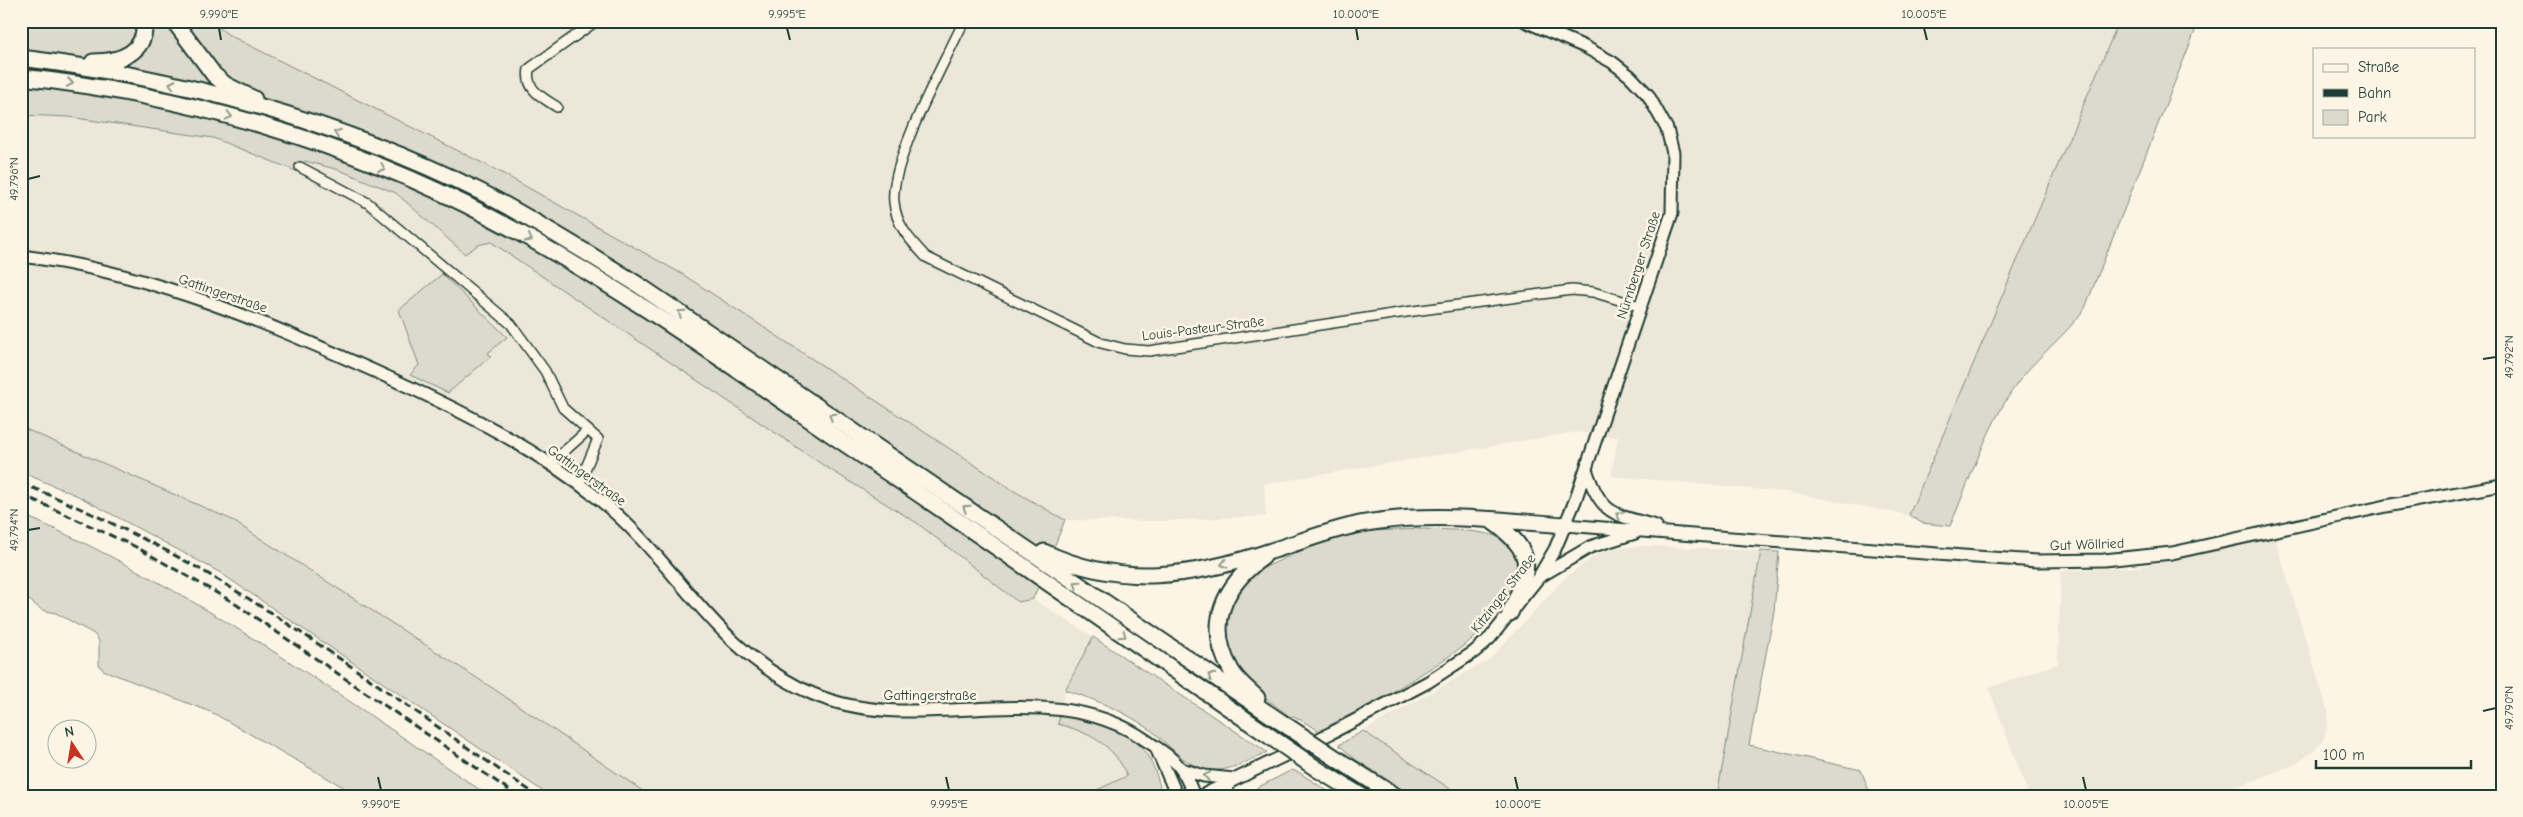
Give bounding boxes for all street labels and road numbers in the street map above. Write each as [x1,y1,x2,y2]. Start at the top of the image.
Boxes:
street label: Nürnberger Straße [1613,209,1664,321]
street label: Gattingerstraße [176,270,270,317]
street label: Louis-Pasteur-Straße [1141,313,1265,344]
street label: Gattingerstraße [544,441,629,510]
street label: Gut Wöllried [2050,535,2124,554]
street label: Kitzinger Straße [1467,551,1539,636]
street label: Gattingerstraße [884,687,976,704]

